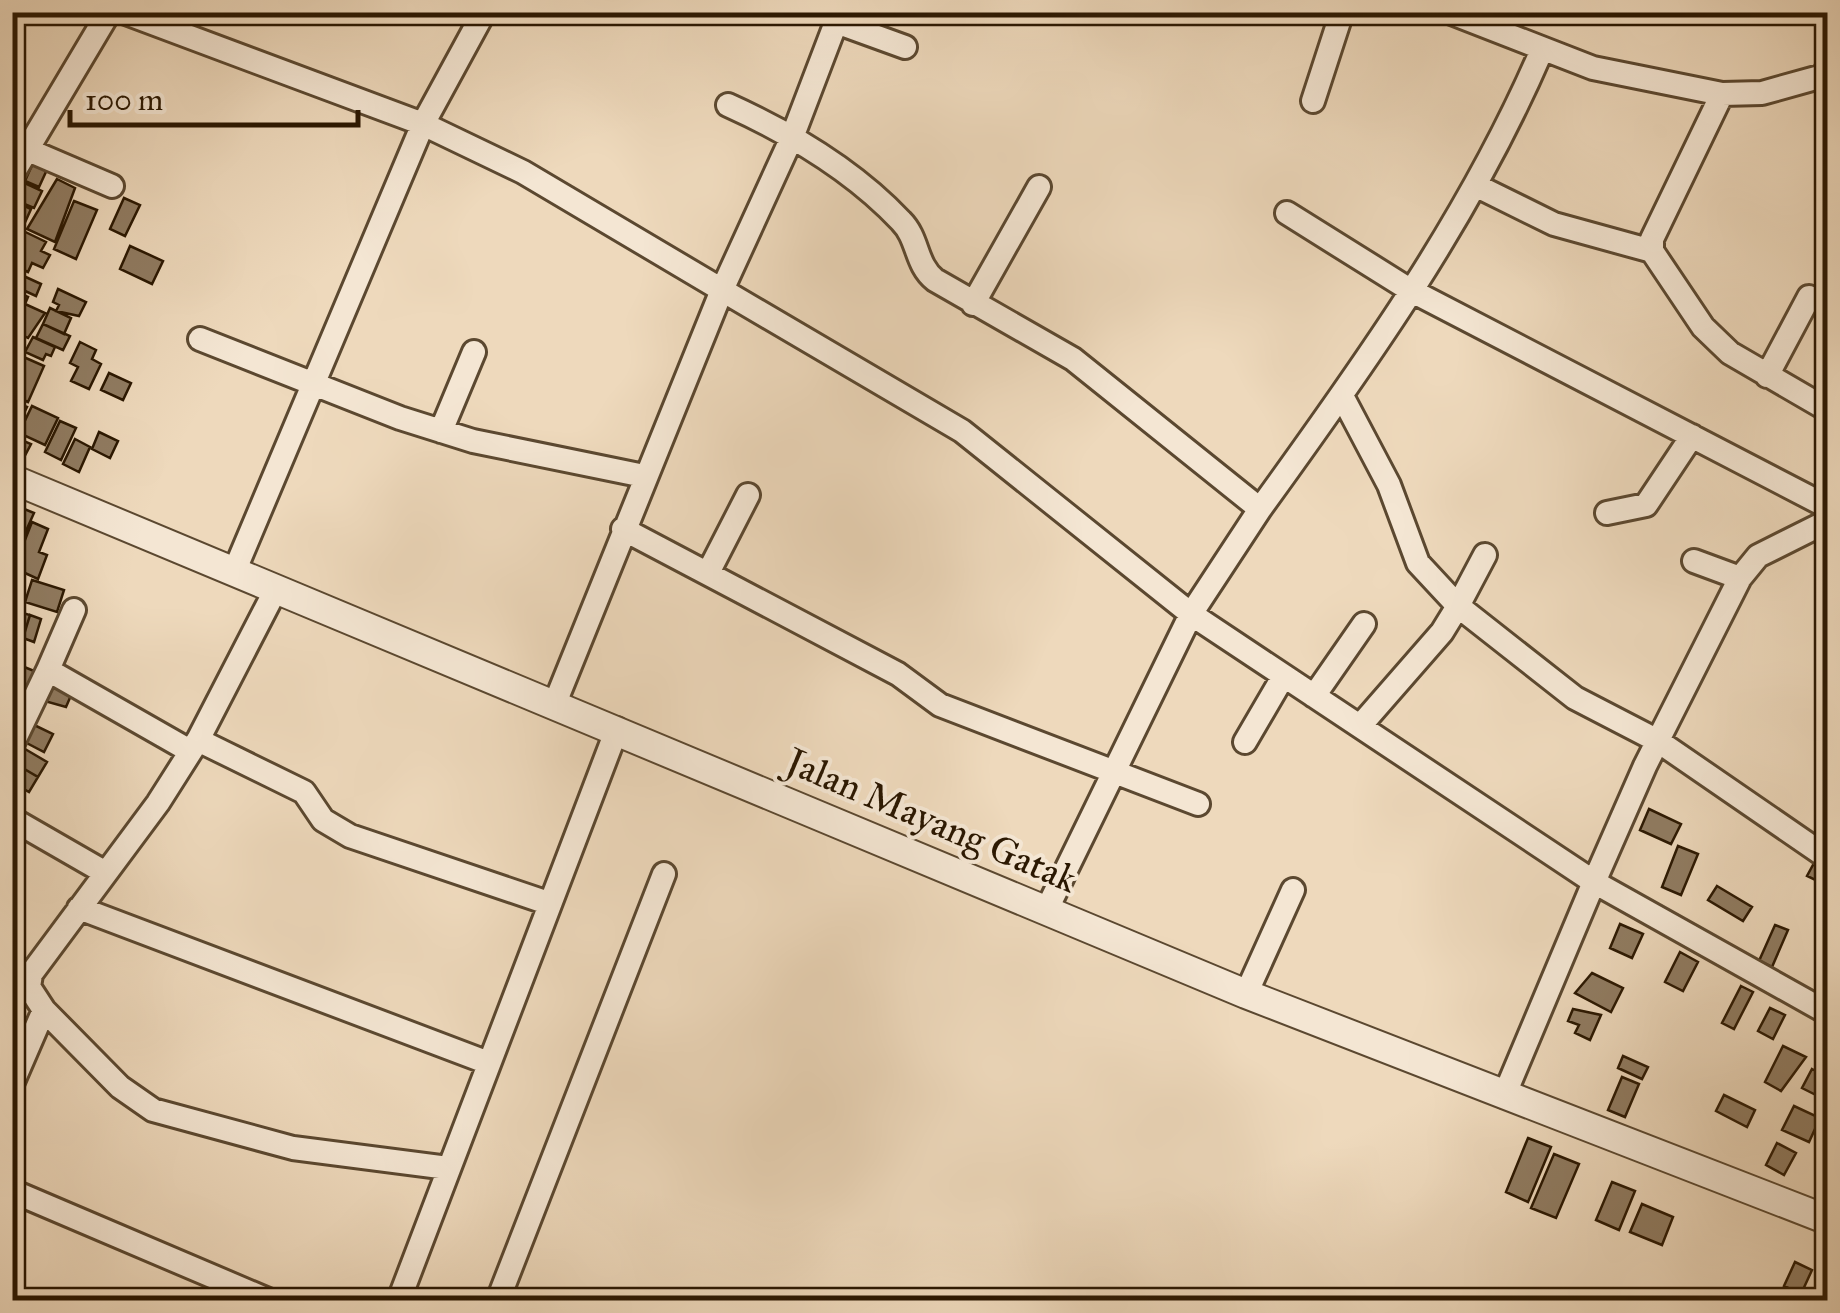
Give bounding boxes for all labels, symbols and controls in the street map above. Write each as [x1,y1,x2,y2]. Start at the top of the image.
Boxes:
scale bar [70,65,358,127]
text: 100 m [85,82,163,118]
street label: Jalan Mayang Gatak [776,736,1085,903]

